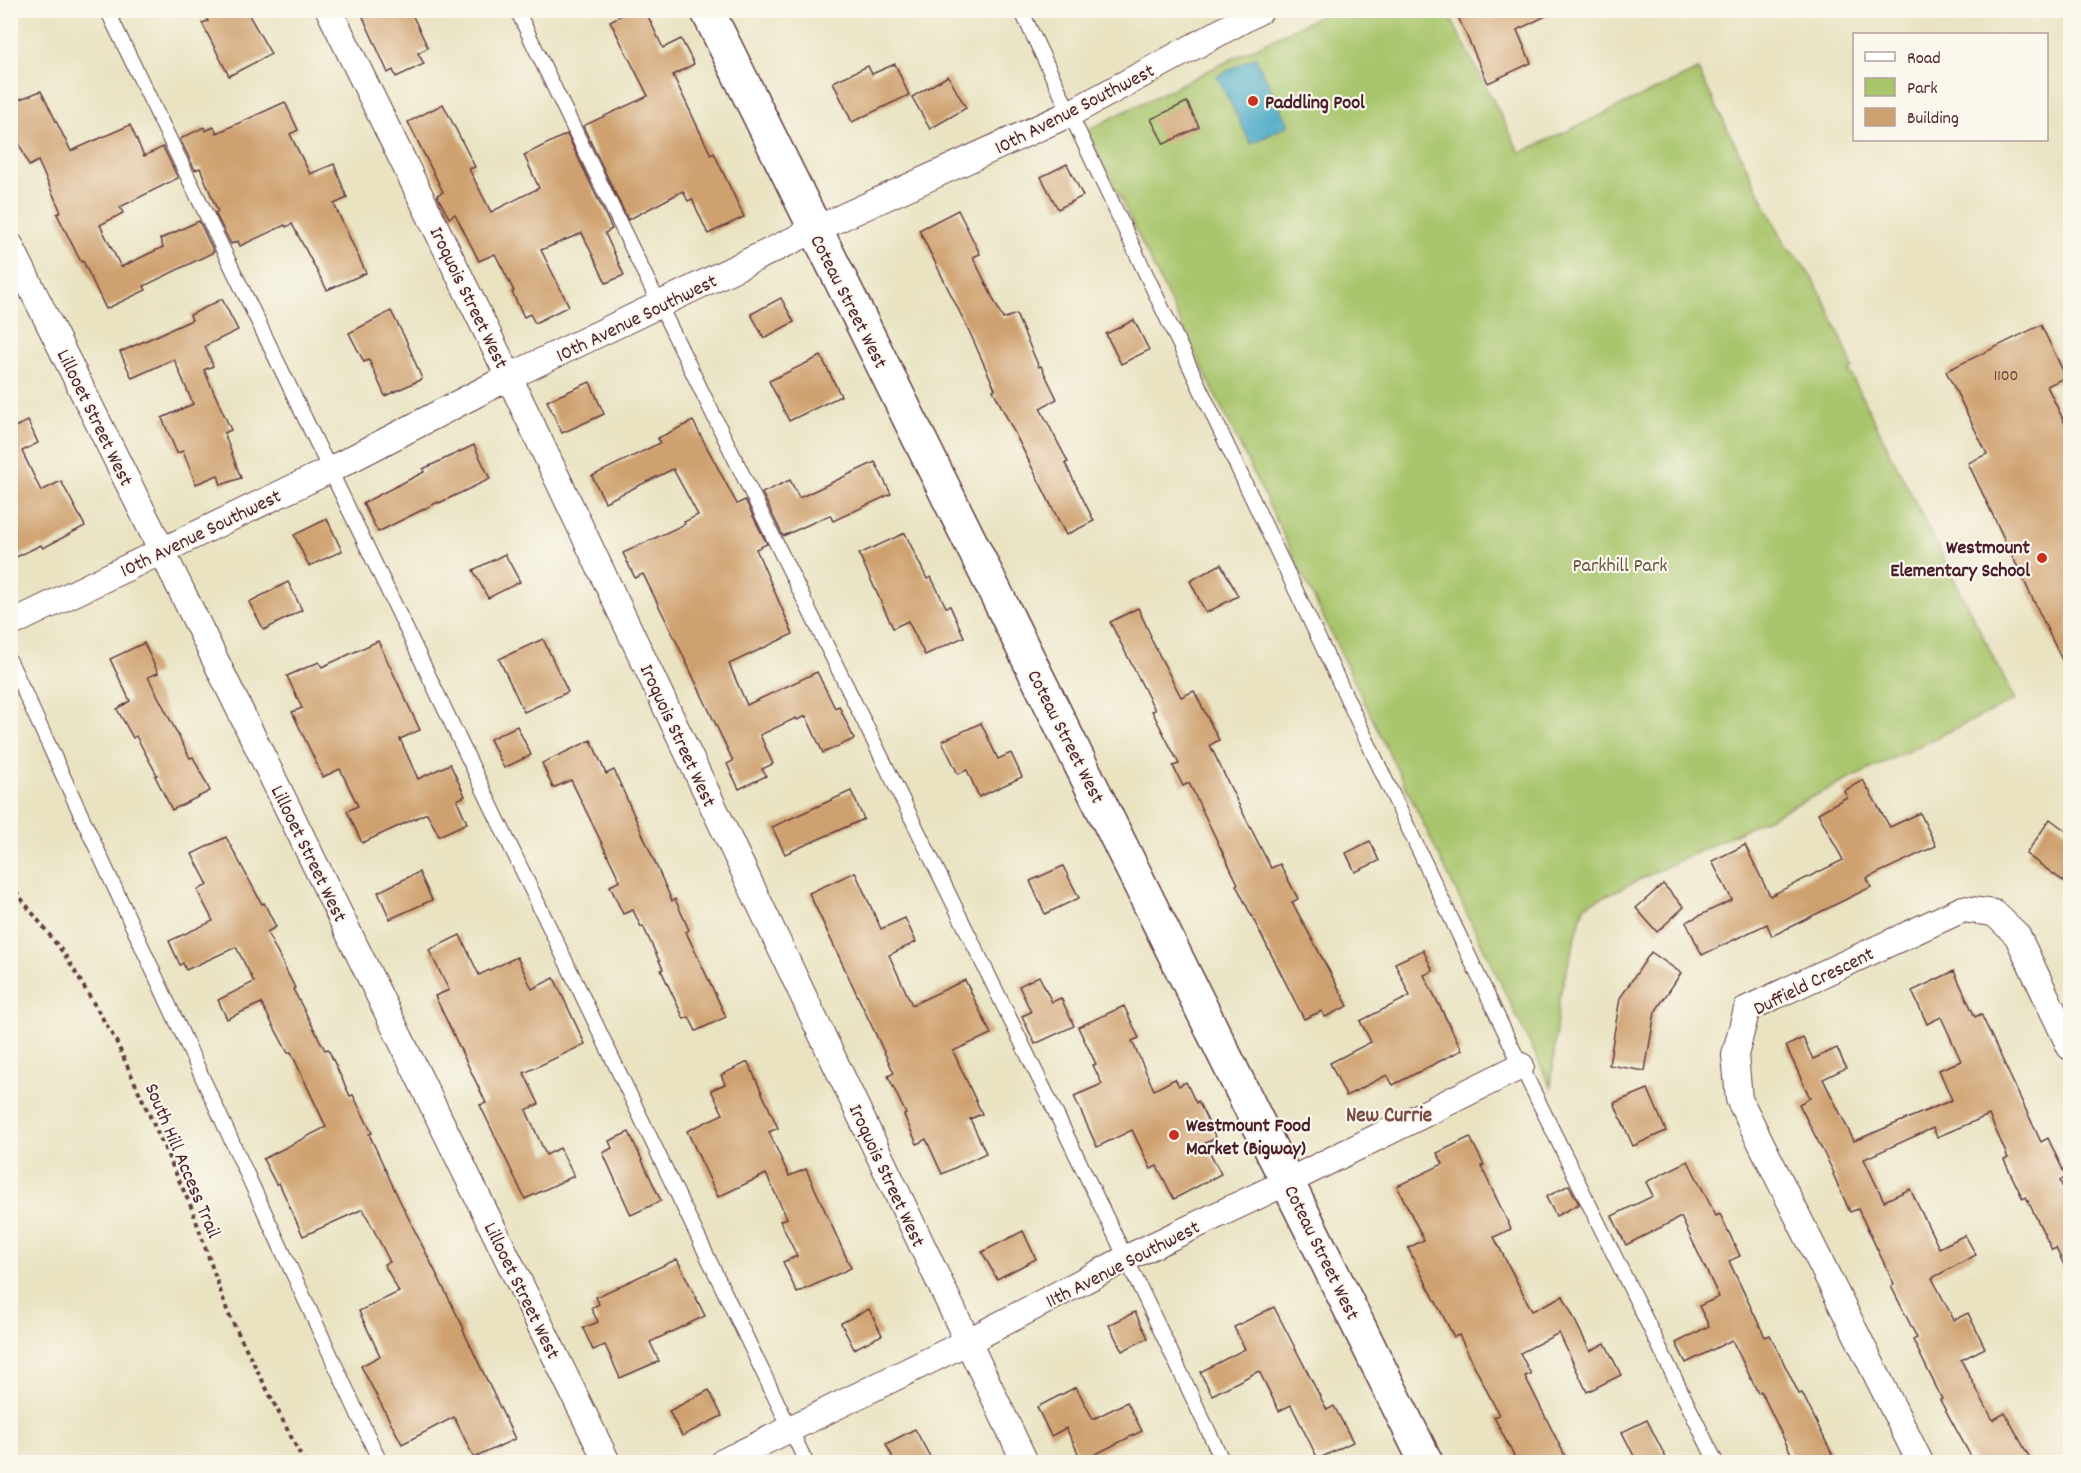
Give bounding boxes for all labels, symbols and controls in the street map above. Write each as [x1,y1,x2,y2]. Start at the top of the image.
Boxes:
legend [1853,33,2048,141]
text: Road [1907,47,1941,72]
street label: 10th Avenue Southwest [991,58,1160,163]
text: Park [1907,77,1938,102]
place label: Paddling Pool [1265,90,1365,118]
marker: Paddling Pool [1246,94,1260,108]
text: Building [1907,107,1959,132]
street label: Iroquois Street West [421,223,514,374]
street label: Coteau Street West [802,231,893,374]
street label: 10th Avenue Southwest [552,269,723,371]
street label: Lillooet Street West [48,345,139,491]
house number: 1100 [1994,365,2018,388]
street label: 10th Avenue Southwest [116,484,287,586]
place label: Westmount Elementary School [1890,535,2031,586]
marker: Westmount Elementary School [2035,551,2049,565]
park label: Parkhill Park [1572,553,1668,581]
street label: Iroquois Street West [631,660,722,812]
street label: Coteau Street West [1019,666,1110,809]
street label: Lillooet Street West [262,781,353,927]
street label: Duffield Crescent [1749,941,1879,1024]
street label: South Hill Access Trail [136,1079,227,1243]
street label: Iroquois Street West [840,1100,931,1252]
district label: New Currie [1346,1102,1432,1132]
place label: Westmount Food Market (Bigway) [1186,1113,1311,1164]
marker: Westmount Food Market (Bigway) [1167,1128,1181,1142]
street label: Coteau Street West [1276,1181,1365,1325]
street label: 11th Avenue Southwest [1041,1215,1205,1317]
street label: Lillooet Street West [475,1218,566,1364]

